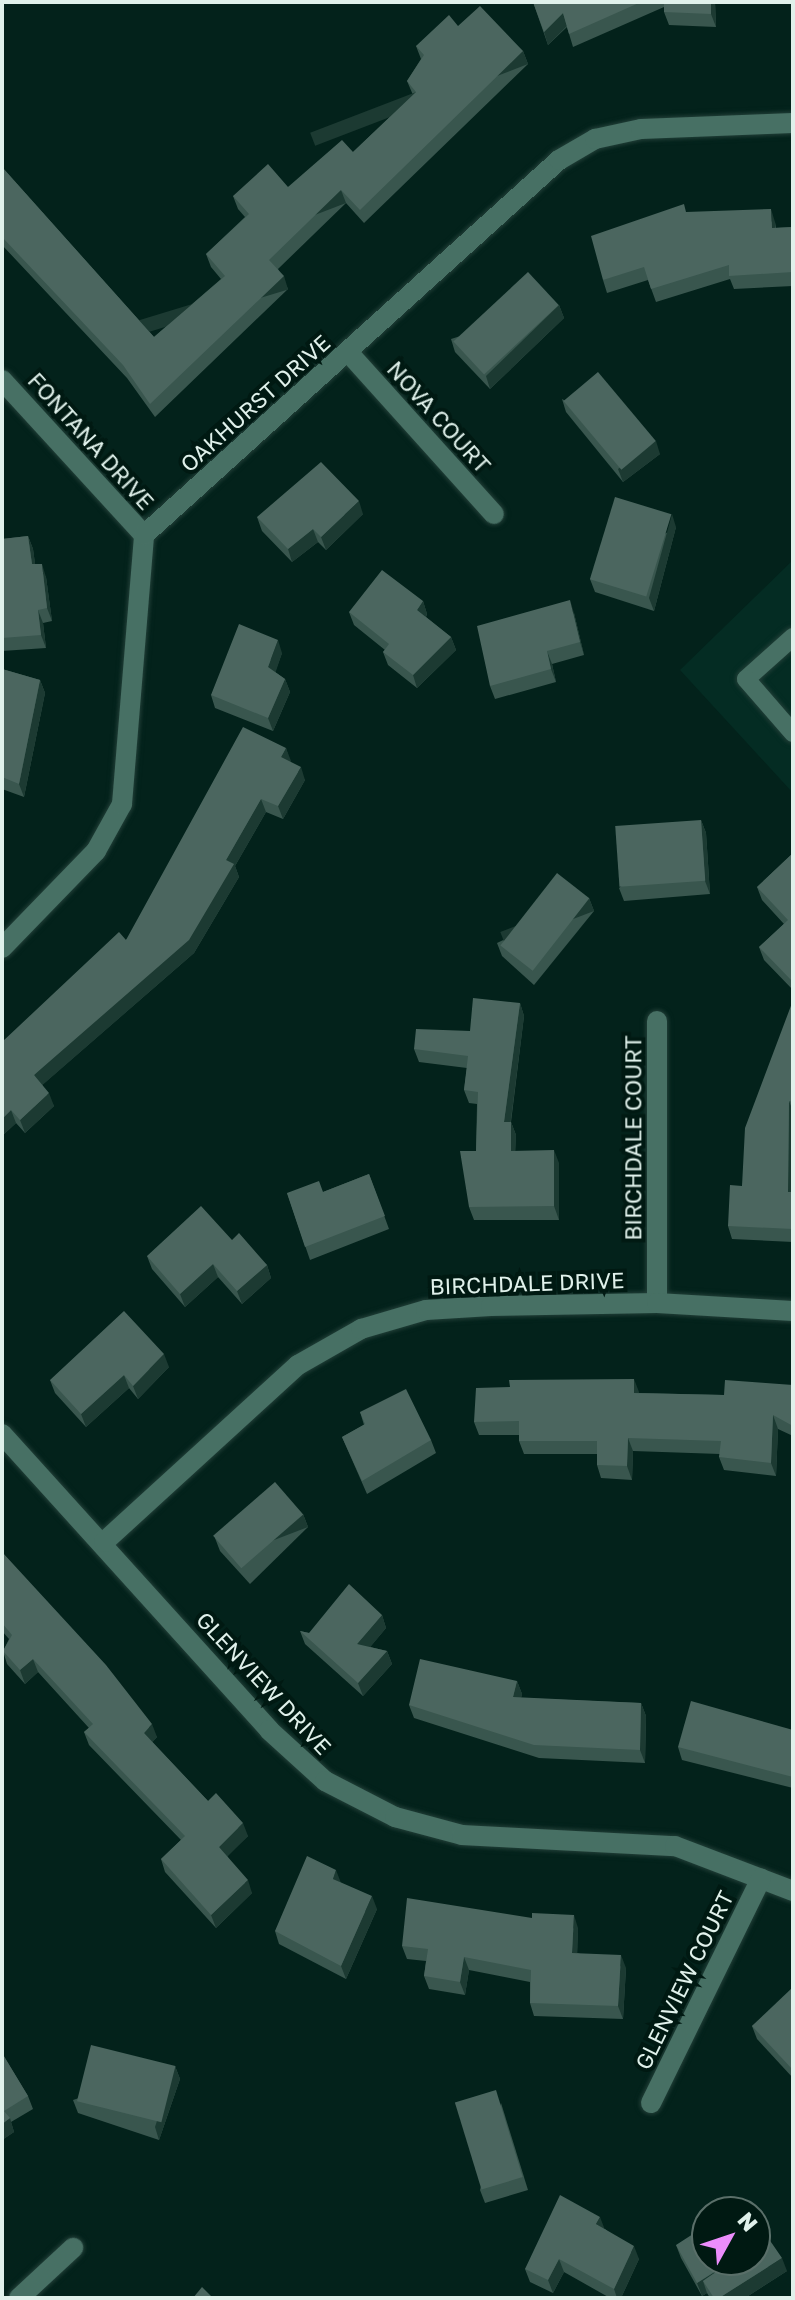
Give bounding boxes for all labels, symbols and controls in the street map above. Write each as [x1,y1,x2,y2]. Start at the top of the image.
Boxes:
street label: OAKHURST DRIVE [175,329,335,477]
street label: NOVA COURT [382,356,496,478]
street label: FONTANA DRIVE [23,367,159,515]
street label: BIRCHDALE COURT [620,1035,646,1241]
street label: BIRCHDALE DRIVE [429,1266,625,1300]
street label: GLENVIEW DRIVE [191,1606,337,1760]
street label: GLENVIEW COURT [629,1886,739,2074]
north arrow [691,2196,771,2276]
text: N [733,2206,764,2237]

